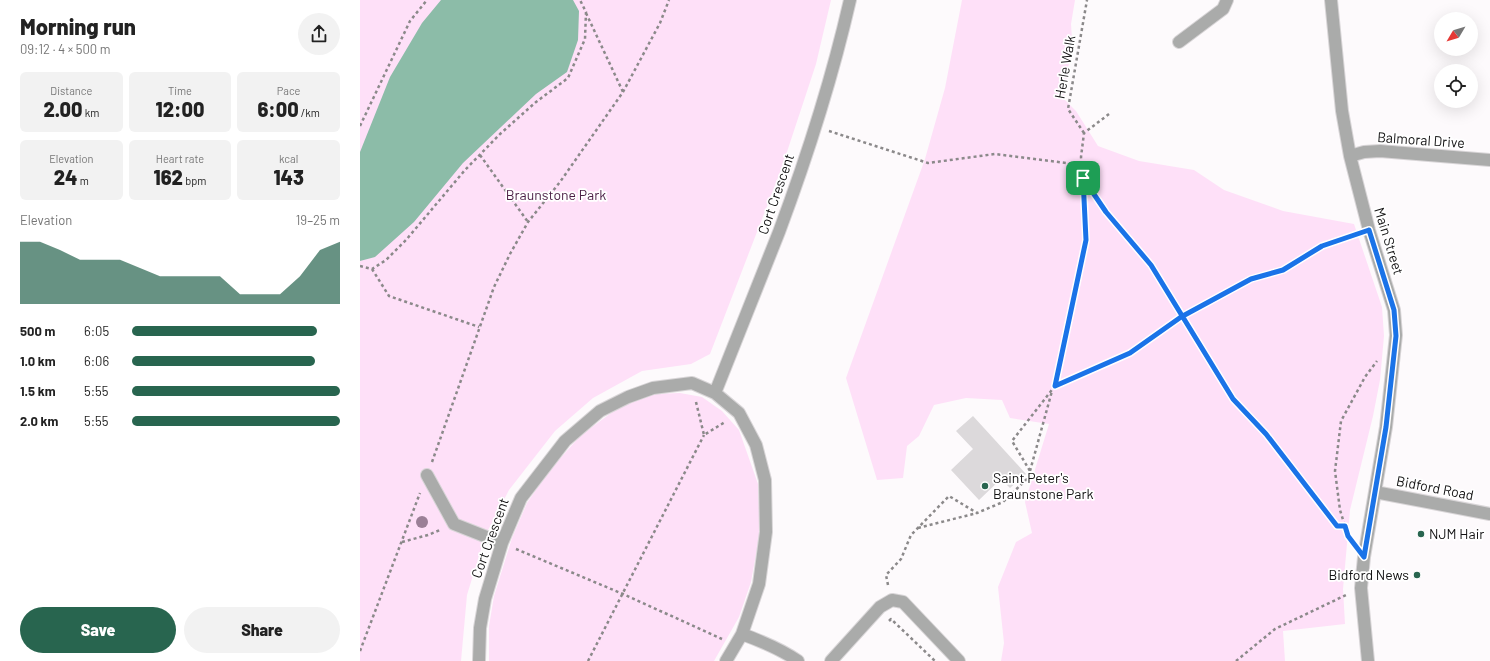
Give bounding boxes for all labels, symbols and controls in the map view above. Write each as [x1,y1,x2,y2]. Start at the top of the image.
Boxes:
north arrow [1434,12,1478,56]
map controls [1434,12,1478,108]
text: Morning run [20,13,136,39]
button: share [298,13,340,55]
street label: Herle Walk [1051,34,1078,100]
text: 09:12 · 4 × 500 m [20,41,111,57]
button: locate [1434,64,1478,108]
text: Distance [50,84,92,97]
text: Time [168,84,192,97]
text: Pace [277,84,300,97]
text: 2.00 [43,97,82,121]
text: 12:00 [156,97,204,121]
text: 6:00 [257,97,299,121]
text: km [82,106,99,119]
text: /km [299,106,320,119]
street label: Balmoral Drive [1377,128,1465,151]
street label: Cort Crescent [754,151,797,236]
text: Elevation [49,152,93,165]
text: Heart rate [156,152,204,165]
text: kcal [279,152,298,165]
pin [1066,161,1100,195]
text: 24 [54,165,78,189]
text: 162 [154,165,183,189]
text: 143 [273,165,304,189]
icon: arrive [1072,167,1094,189]
text: m [78,174,89,187]
text: bpm [183,174,206,187]
park label: Braunstone Park [506,186,606,203]
street label: Main Street [1371,205,1408,276]
text: Elevation [20,212,72,228]
text: 19–25 m [296,212,340,228]
text: 500 m [20,323,55,339]
text: 6:05 [84,323,109,339]
text: 1.0 km [20,353,56,369]
text: 6:06 [84,353,109,369]
text: 1.5 km [20,383,56,399]
text: 5:55 [84,383,108,399]
text: 2.0 km [20,413,58,429]
text: 5:55 [84,413,108,429]
place label: Saint Peter's Braunstone Park [993,469,1094,502]
street label: Bidford Road [1395,472,1475,503]
marker: Saint Peter's Braunstone Park [980,481,990,491]
street label: Cort Crescent [467,495,512,580]
place label: NJM Hair [1429,525,1484,542]
marker: NJM Hair [1416,529,1426,539]
place label: Bidford News [1328,566,1409,583]
marker: Bidford News [1412,570,1422,580]
button: Save [20,607,176,653]
button: Share [184,607,340,653]

